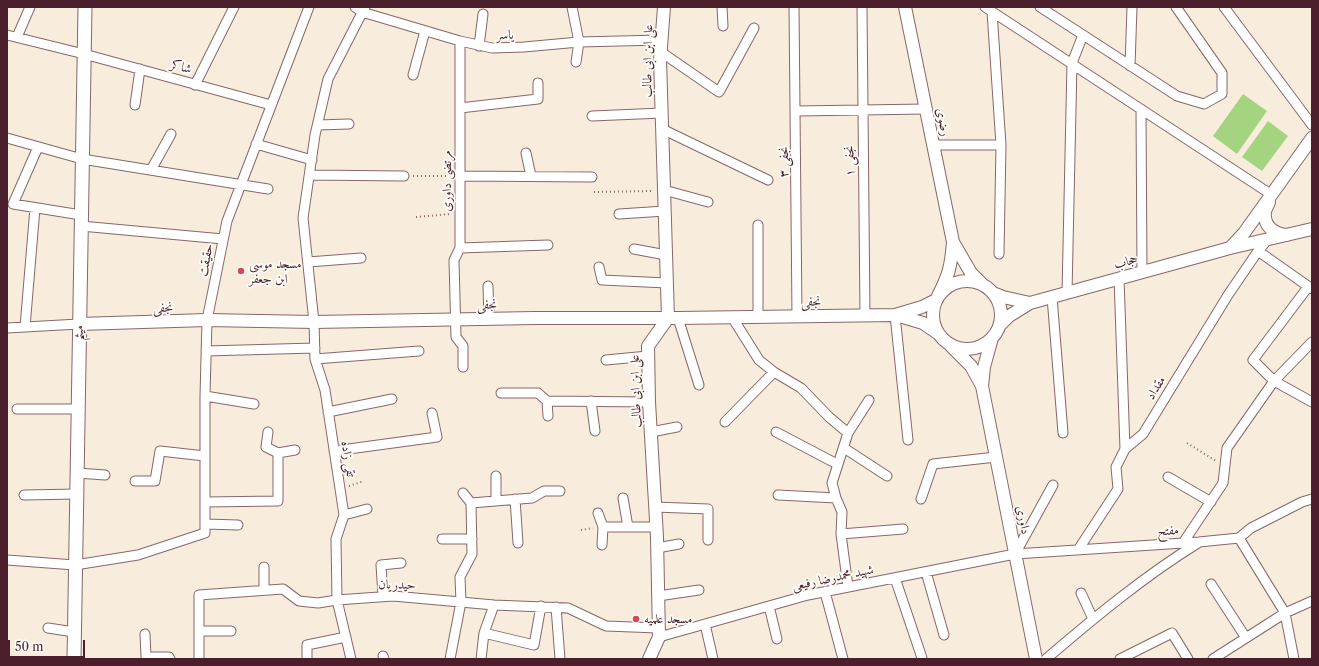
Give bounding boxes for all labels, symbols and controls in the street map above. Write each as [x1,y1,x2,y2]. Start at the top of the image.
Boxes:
street label: علی ابن ابی طالب [640,24,656,98]
street label: یاسر [496,27,514,43]
street label: شاکر [169,57,193,77]
street label: رضوی [933,106,953,138]
street label: نجفی ۱ [842,145,858,177]
street label: نجفی ۳ [776,146,792,178]
street label: مرتضی داوری [439,150,455,212]
street label: حقیقت [195,242,217,278]
street label: حجاب [1112,251,1140,273]
place label: مسجد موسی ابن جعفر [249,256,301,287]
marker: مسجد موسی ابن جعفر [236,266,246,276]
street label: نجفی [801,294,821,310]
street label: نجفی [477,297,497,313]
street label: نجفی [153,300,173,316]
street label: میثم [71,325,87,341]
street label: علی ابن ابی طالب [627,354,645,428]
street label: مقداد [1143,373,1169,403]
street label: تقی زاده [337,440,359,478]
street label: داوری [1013,504,1033,536]
street label: مفتح [1157,522,1179,540]
street label: شهید محمدرضا رفیعی [791,562,875,594]
street label: حیدریان [378,577,416,593]
place label: مسجد علمیه [644,611,692,627]
marker: مسجد علمیه [631,614,641,624]
scale bar [10,632,87,658]
text: 50 m [15,639,44,654]

